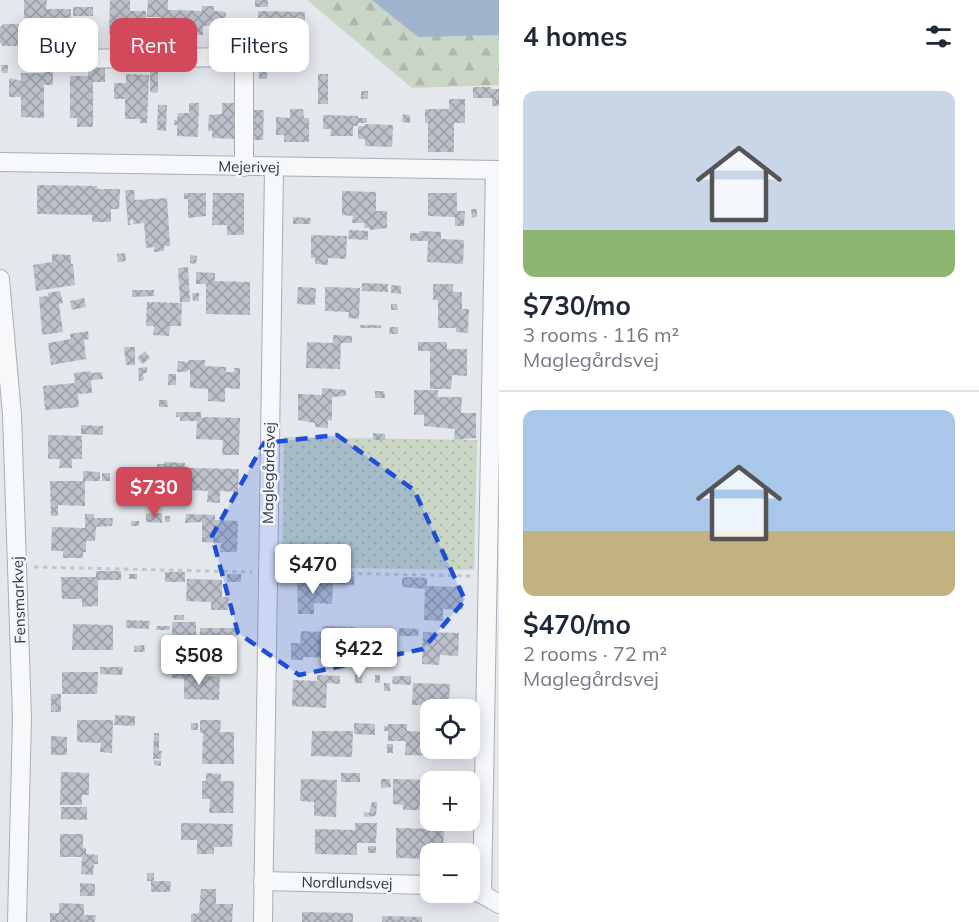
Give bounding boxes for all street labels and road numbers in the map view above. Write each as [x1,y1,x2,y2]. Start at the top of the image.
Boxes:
street label: Mejerivej [218,156,280,177]
street label: Maglegårdsvej [258,422,279,524]
street label: Fensmarkvej [7,556,30,644]
street label: Nordlundsvej [301,872,393,893]

